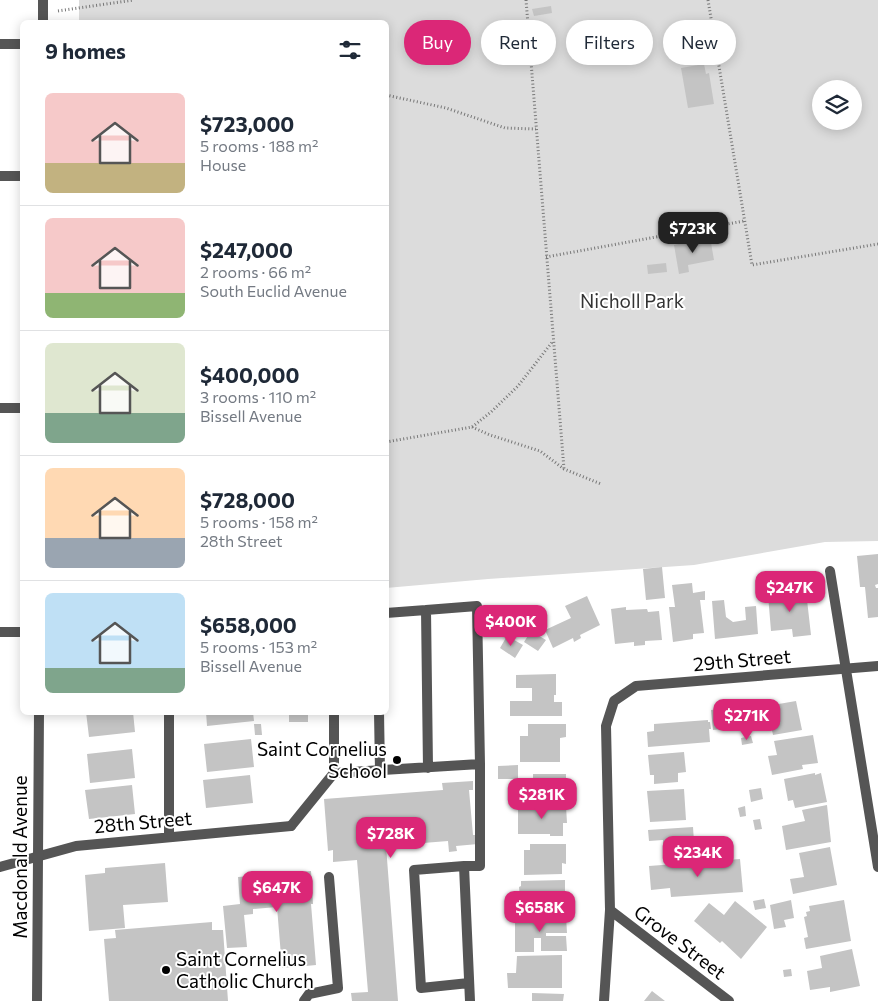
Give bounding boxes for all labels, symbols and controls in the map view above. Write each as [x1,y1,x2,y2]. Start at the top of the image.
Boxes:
chip: Buy [404,20,471,65]
chip: Rent [481,20,556,65]
chip: Filters [566,20,653,65]
chip: New [663,20,736,65]
icon: filters [336,36,364,64]
text: 9 homes [45,38,126,63]
map controls [812,80,862,130]
button: layers [812,80,862,130]
text: $723,000 [200,111,294,136]
icon: home [85,113,145,173]
text: 5 rooms · 188 m² [200,136,318,155]
text: House [200,155,246,174]
pin: $723K [658,212,728,254]
text: $723K [669,218,717,237]
text: $247,000 [200,237,293,262]
icon: home [85,238,145,298]
text: 2 rooms · 66 m² [200,262,311,281]
text: South Euclid Avenue [200,281,347,300]
park label: Nicholl Park [580,289,684,312]
text: $400,000 [200,362,299,387]
icon: home [85,363,145,423]
text: 3 rooms · 110 m² [200,387,316,406]
text: Bissell Avenue [200,406,302,425]
text: $728,000 [200,487,295,512]
icon: home [85,488,145,548]
text: 5 rooms · 158 m² [200,512,318,531]
text: 28th Street [200,531,283,550]
pin: $247K [755,570,825,613]
text: $247K [766,577,814,596]
pin: $400K [476,604,546,647]
text: $400K [485,611,537,630]
text: $658,000 [200,612,297,637]
icon: home [85,613,145,673]
text: 5 rooms · 153 m² [200,637,317,656]
street label: 29th Street [692,644,792,675]
text: Bissell Avenue [200,656,302,675]
pin: $271K [712,698,782,741]
text: $271K [724,705,770,724]
place label: Saint Cornelius School [257,737,387,782]
marker: Saint Cornelius School [391,754,403,766]
street label: Macdonald Avenue [8,775,31,939]
pin: $281K [507,778,577,820]
text: $281K [519,784,565,803]
street label: 28th Street [93,806,193,837]
pin: $728K [356,816,426,859]
text: $728K [367,823,415,842]
pin: $234K [663,836,733,878]
text: $234K [674,842,722,861]
pin: $647K [242,870,312,913]
text: $647K [253,877,301,896]
pin: $658K [505,890,575,933]
text: $658K [515,897,565,916]
street label: Grove Street [630,900,731,984]
place label: Saint Cornelius Catholic Church [176,947,314,992]
marker: Saint Cornelius Catholic Church [160,964,172,976]

